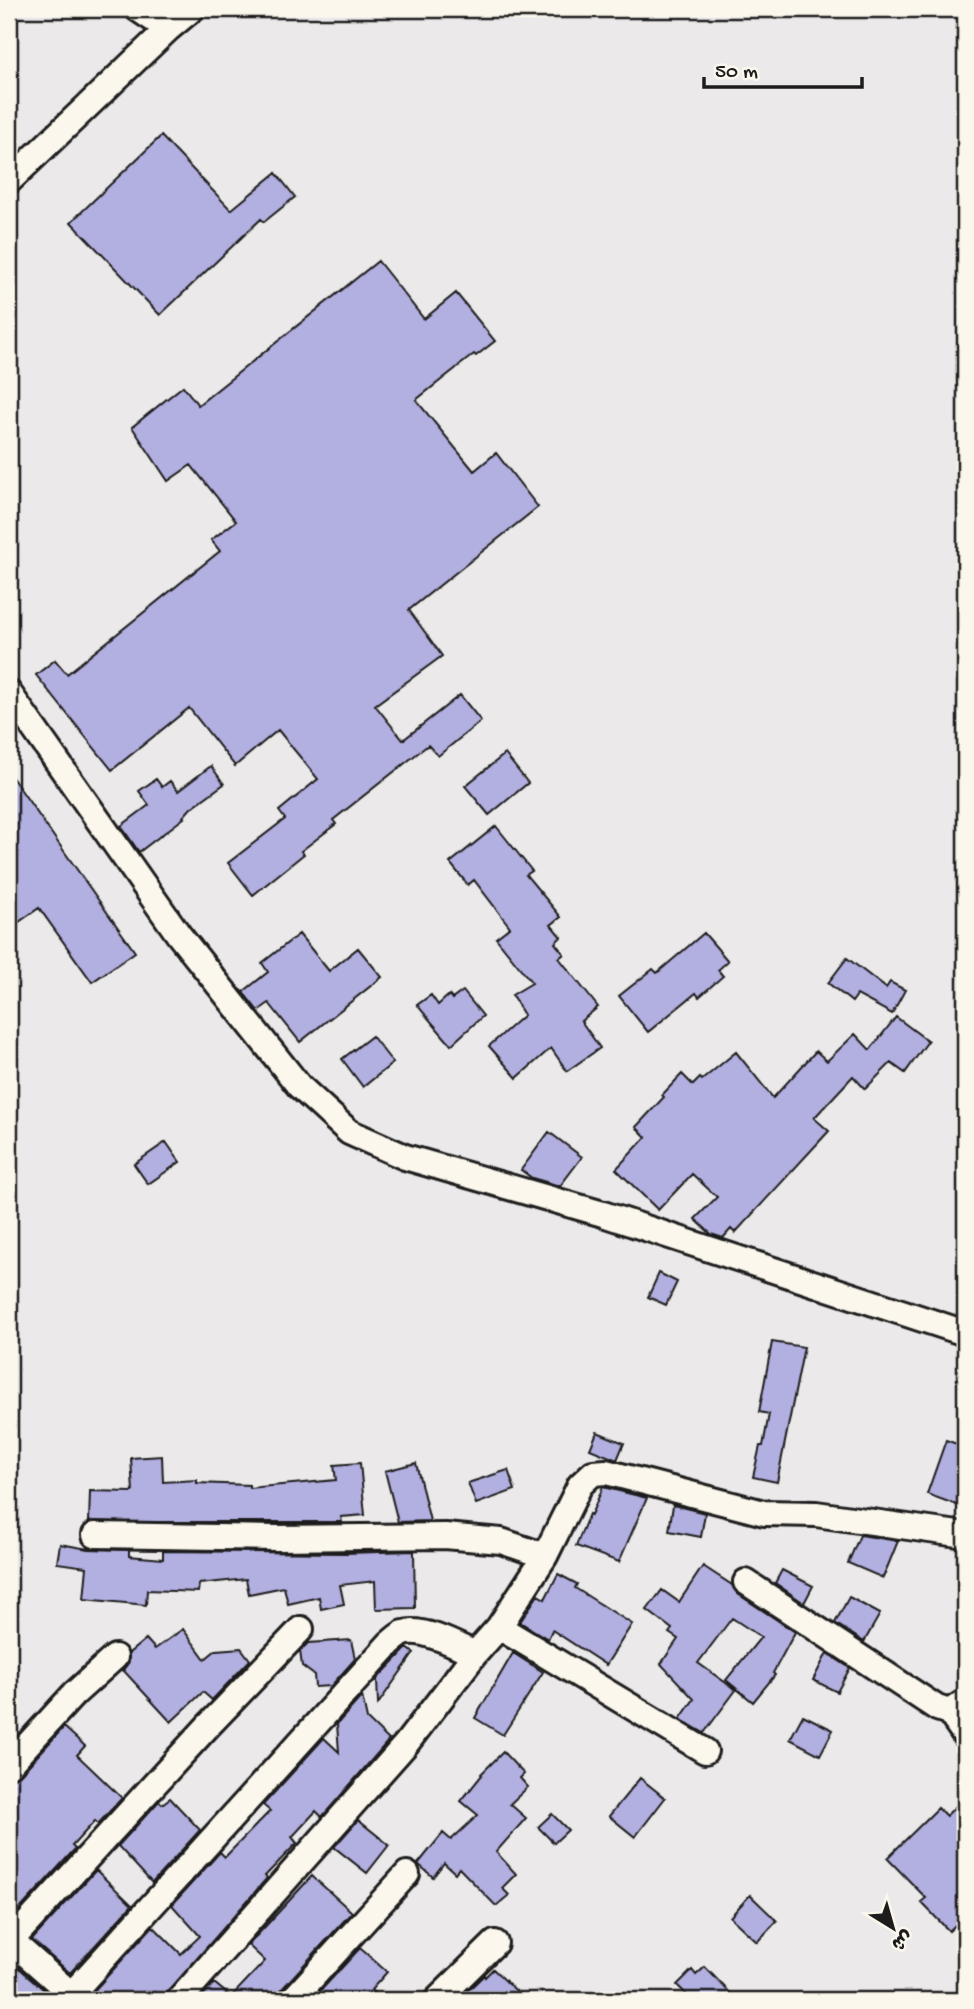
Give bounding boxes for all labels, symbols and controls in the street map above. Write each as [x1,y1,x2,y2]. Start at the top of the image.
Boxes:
scale bar [704,46,862,90]
text: 50 m [715,61,758,86]
north arrow [858,1894,928,1964]
text: ش [886,1923,916,1954]

